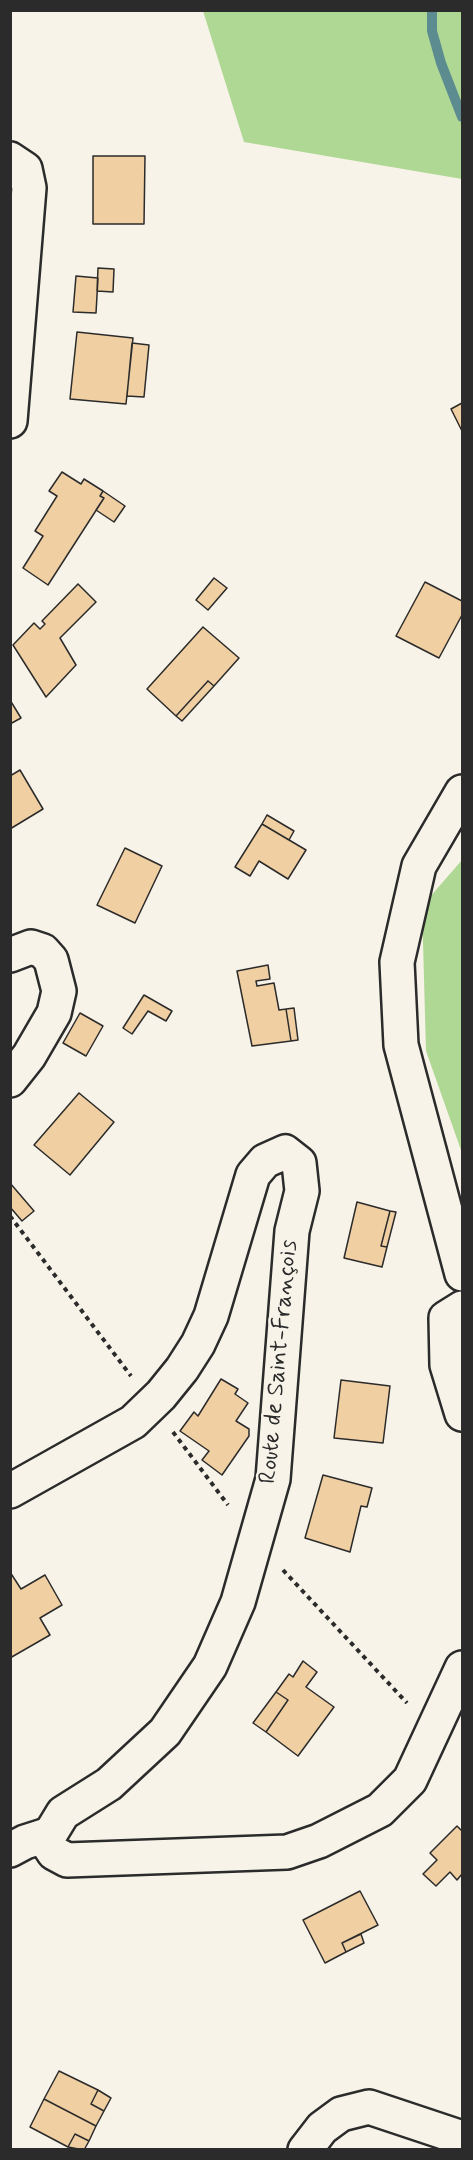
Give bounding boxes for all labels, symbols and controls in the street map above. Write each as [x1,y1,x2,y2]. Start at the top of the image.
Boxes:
street label: Route de Saint-François [255,1239,305,1485]

